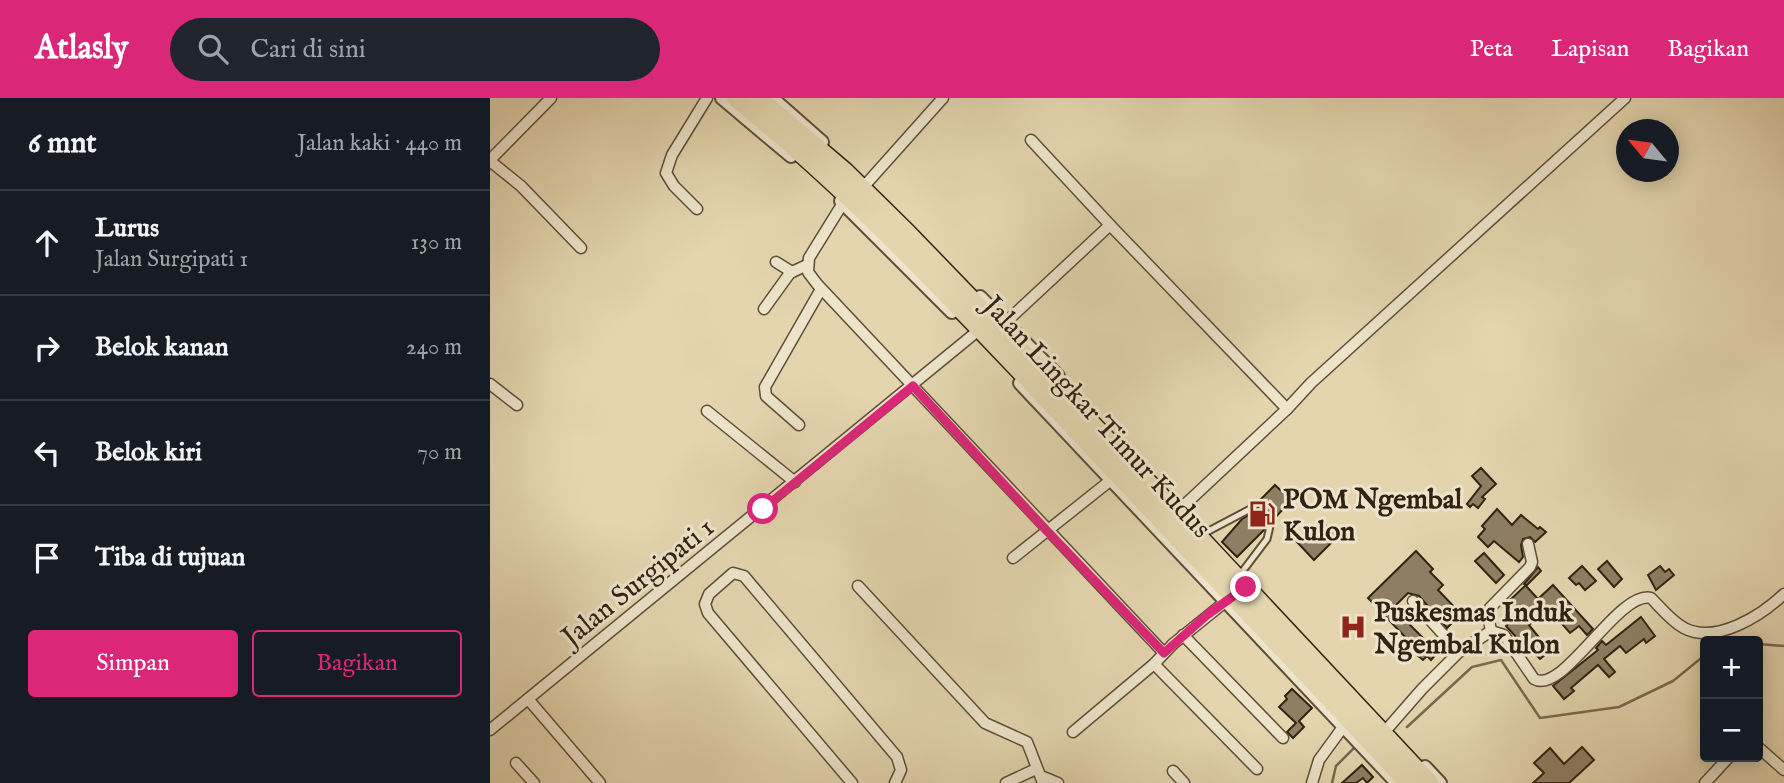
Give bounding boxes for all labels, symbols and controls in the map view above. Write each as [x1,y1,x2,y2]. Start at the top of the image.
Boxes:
search box [170,18,660,81]
text: Atlasly [35,28,128,70]
icon: search [194,30,232,68]
text: Cari di sini [250,33,366,66]
text: Peta [1470,34,1513,65]
text: Lapisan [1551,34,1629,65]
text: Bagikan [1667,34,1749,65]
north arrow [1616,119,1679,182]
text: 6 mnt [28,125,97,163]
text: Jalan kaki · 440 m [297,129,462,158]
text: Lurus [95,212,159,245]
icon: ahead [28,224,66,262]
text: 130 m [411,228,462,257]
text: Jalan Surgipati 1 [95,245,248,274]
street label: Jalan Lingkar Timur Kudus [973,287,1218,546]
icon: right [28,329,66,367]
text: Belok kanan [95,331,229,364]
text: 240 m [406,333,462,362]
icon: left [28,434,66,472]
text: Belok kiri [95,436,202,469]
text: 70 m [417,438,462,467]
place label: POM Ngembal Kulon [1283,483,1464,550]
route start [747,493,778,524]
fuel station icon: POM Ngembal Kulon [1247,499,1277,529]
street label: Jalan Surgipati 1 [553,511,722,657]
icon: arrive [28,539,66,577]
text: Tiba di tujuan [95,541,245,574]
route end [1230,571,1261,602]
place label: Puskesmas Induk Ngembal Kulon [1373,596,1574,663]
hospital icon: Puskesmas Induk Ngembal Kulon [1338,612,1368,642]
button: Simpan [28,630,238,697]
button: Bagikan [252,630,462,697]
map controls [1700,636,1763,762]
button: + [1700,636,1763,699]
button: − [1700,699,1763,762]

